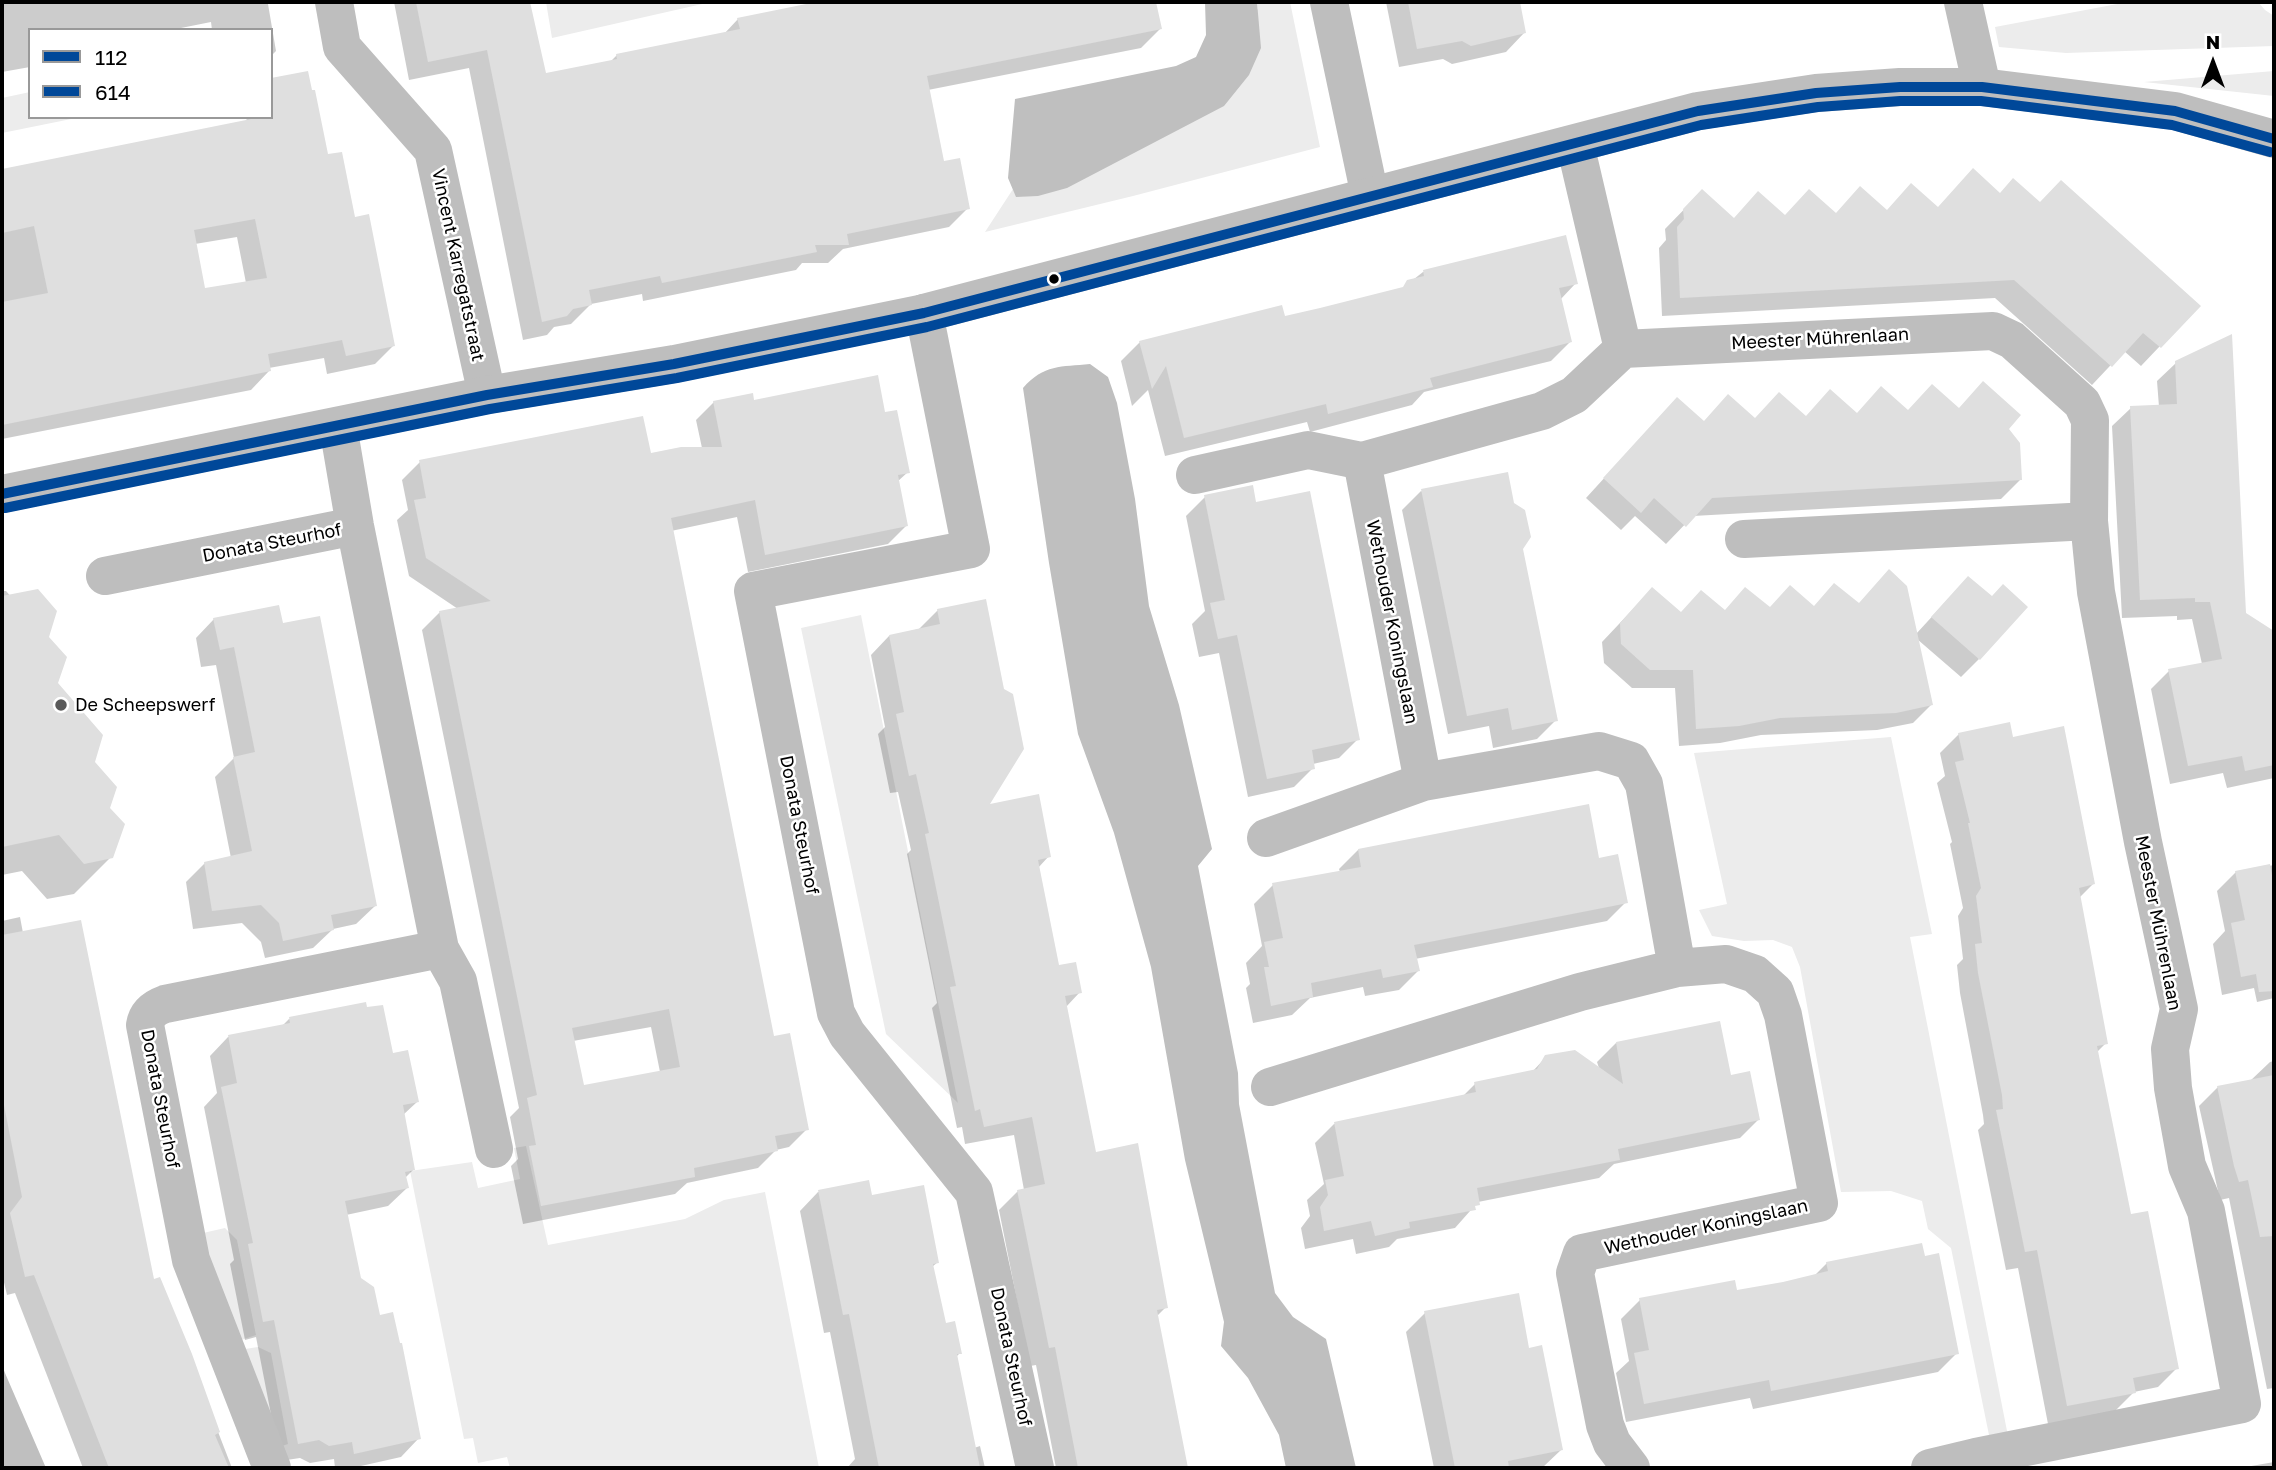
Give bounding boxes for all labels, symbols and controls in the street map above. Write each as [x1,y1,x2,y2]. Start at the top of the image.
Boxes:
legend [28,28,273,119]
north arrow [2178,28,2248,98]
text: N [2206,30,2220,53]
text: 112 [95,44,128,70]
text: 614 [95,79,131,105]
street label: Vincent Karregatstraat [427,167,489,363]
unlabelled marker [1047,272,1061,286]
street label: Meester Mührenlaan [1731,324,1909,354]
street label: Wethouder Koningslaan [1362,518,1422,726]
street label: Donata Steurhof [201,519,343,567]
place label: De Scheepswerf [75,694,215,716]
marker: De Scheepswerf [53,697,69,713]
street label: Donata Steurhof [775,754,823,896]
street label: Meester Mührenlaan [2130,834,2186,1012]
street label: Donata Steurhof [136,1028,184,1170]
street label: Wethouder Koningslaan [1602,1195,1810,1259]
street label: Donata Steurhof [986,1286,1036,1428]

